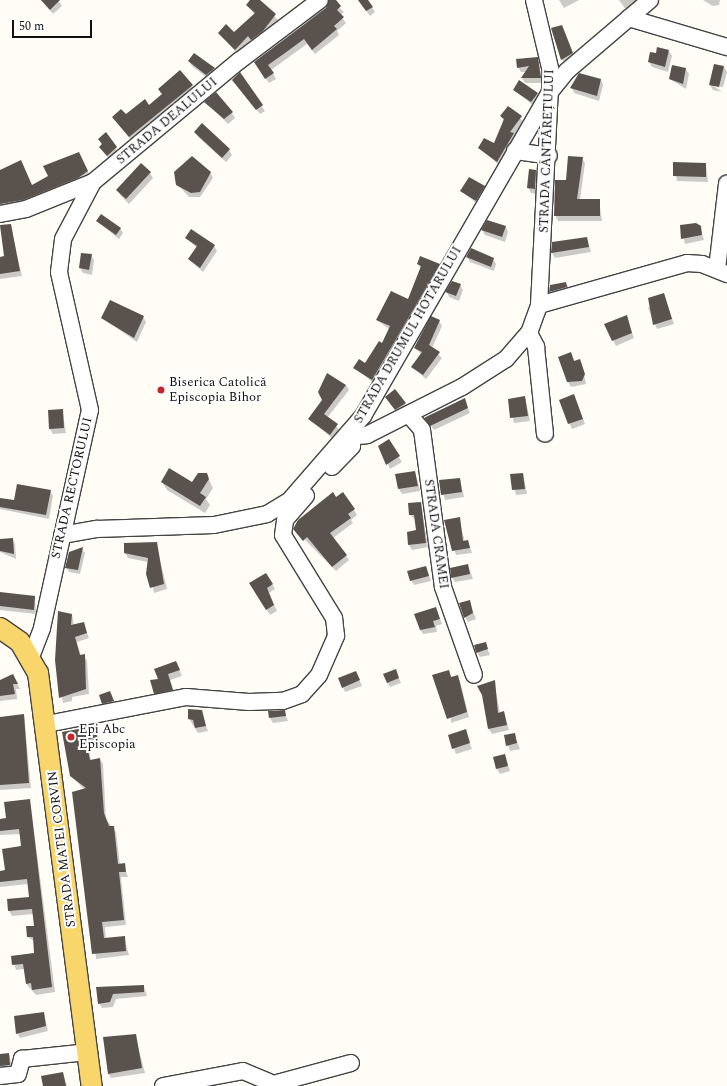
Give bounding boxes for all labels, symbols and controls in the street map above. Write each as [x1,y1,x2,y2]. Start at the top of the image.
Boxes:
scale bar [14,12,94,38]
text: 50 m [19,17,44,36]
street label: STRADA CÂNTĂREȚULUI [536,69,558,233]
street label: STRADA DEALULUI [113,74,221,168]
street label: STRADA DRUMUL HOTARULUI [351,244,465,426]
place label: Biserica Catolică Episcopia Bihor [169,375,266,406]
marker: Biserica Catolică Episcopia Bihor [156,385,166,395]
street label: STRADA RECTORULUI [48,416,96,560]
street label: STRADA CRAMEI [421,478,451,590]
place label: Epi Abc Episcopia [79,722,136,753]
marker: Epi Abc Episcopia [66,732,76,742]
street label: STRADA MATEI CORVIN [45,770,79,928]

